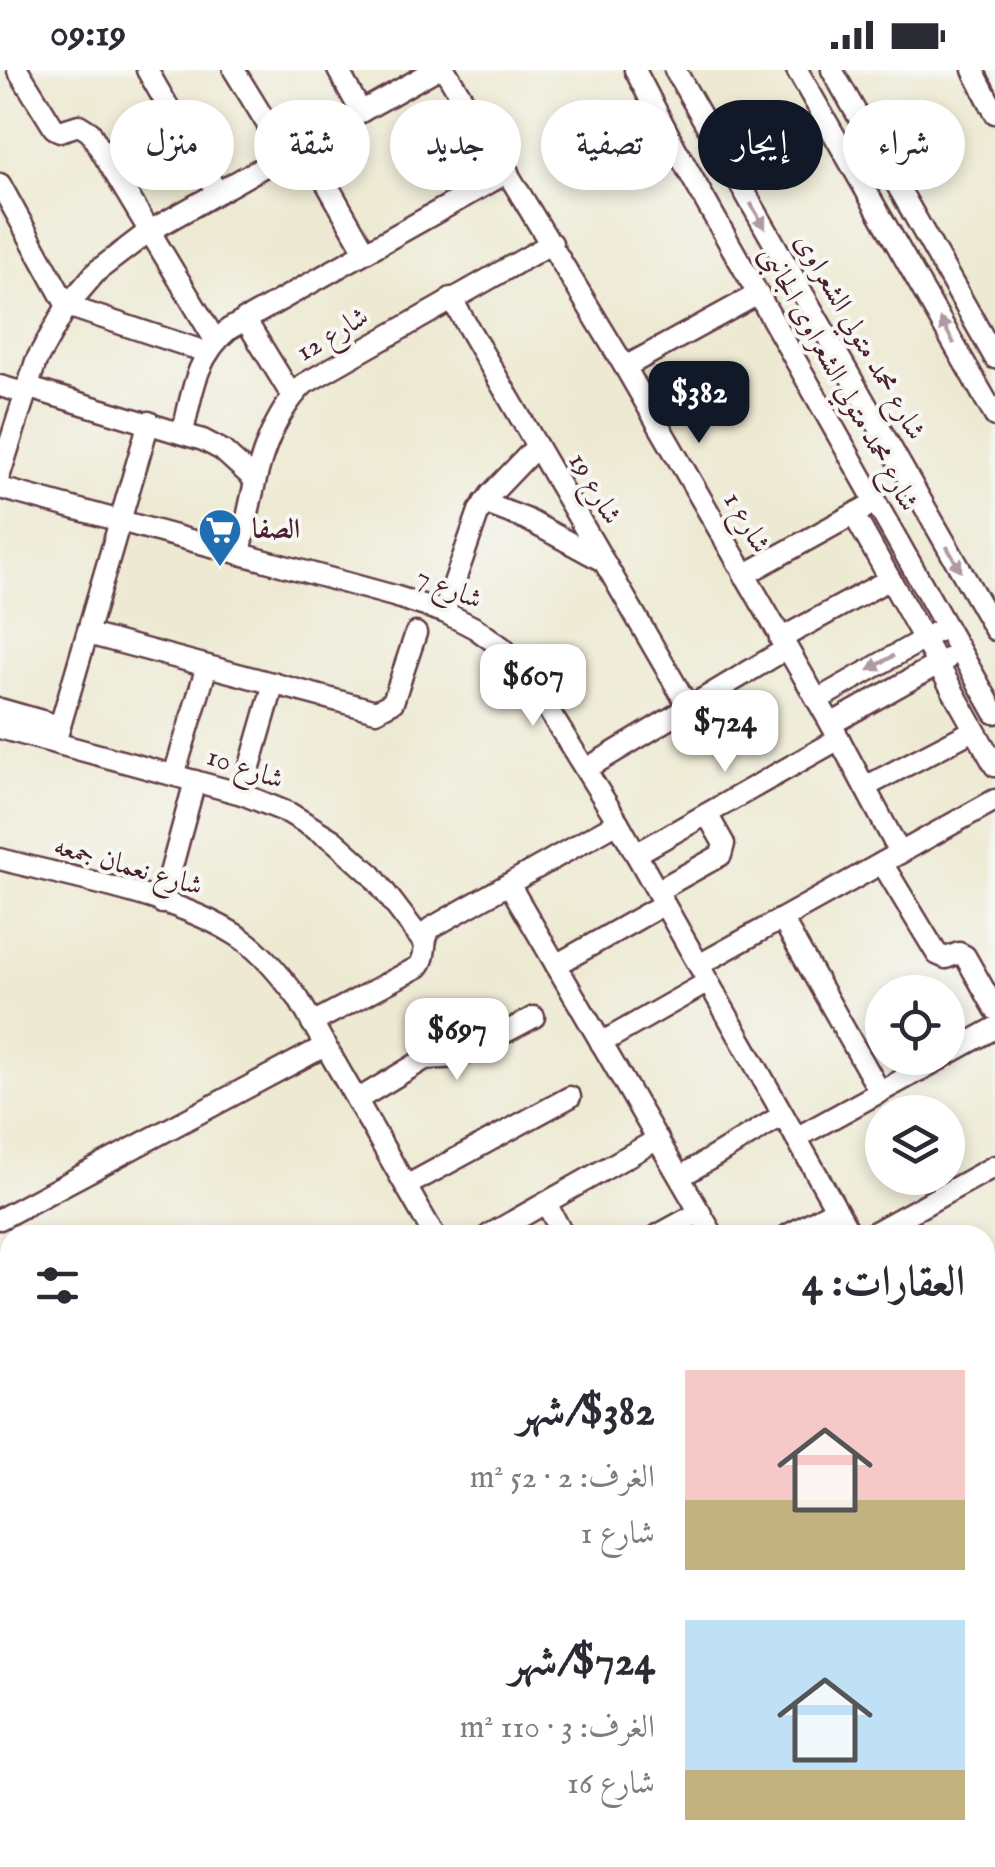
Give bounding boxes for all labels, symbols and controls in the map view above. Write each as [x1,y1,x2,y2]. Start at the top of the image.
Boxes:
text: 09:19 [50,11,126,59]
chip: منزل [110,100,234,190]
chip: شقة [254,100,370,190]
chip: جديد [390,100,521,190]
chip: تصفية [541,100,678,190]
chip: إيجار [698,100,823,190]
chip: شراء [843,100,965,190]
one-way arrow [750,201,767,230]
street label: شارع محمد متولي الشعراوى [782,227,933,449]
street label: شارع محمد متولي الشعراوى الجانبى [747,240,926,520]
street label: شارع 12 [290,300,378,374]
one-way arrow [939,317,957,345]
pin: $382 [640,361,758,446]
text: $382 [670,373,728,414]
street label: شارع 19 [556,447,629,533]
street label: شارع 1 [711,486,777,562]
supermarket icon: الصفا [197,507,243,568]
place label: الصفا [252,513,300,548]
one-way arrow [945,544,962,573]
street label: شارع 7 [409,560,487,622]
pin: $607 [474,644,592,729]
one-way arrow [867,654,896,671]
text: $607 [502,656,564,697]
pin: $724 [666,690,784,775]
text: $724 [693,702,757,743]
street label: شارع 10 [201,740,288,802]
street label: شارع نعمان جمعه [48,829,206,909]
map controls [865,975,965,1195]
button: locate [865,975,965,1075]
pin: $697 [398,998,516,1083]
text: $697 [427,1010,487,1051]
button: layers [865,1095,965,1195]
text: العقارات: 4 [802,1257,965,1310]
icon: filters [30,1258,85,1313]
text: $382/شهر [517,1386,655,1439]
icon: home [765,1410,885,1530]
text: الغرف: 2 · 52 m² [470,1458,655,1499]
text: شارع 1 [581,1514,655,1555]
text: $724/شهر [509,1636,655,1689]
icon: home [765,1660,885,1780]
text: الغرف: 3 · 110 m² [460,1708,655,1749]
text: شارع 16 [567,1764,655,1805]

